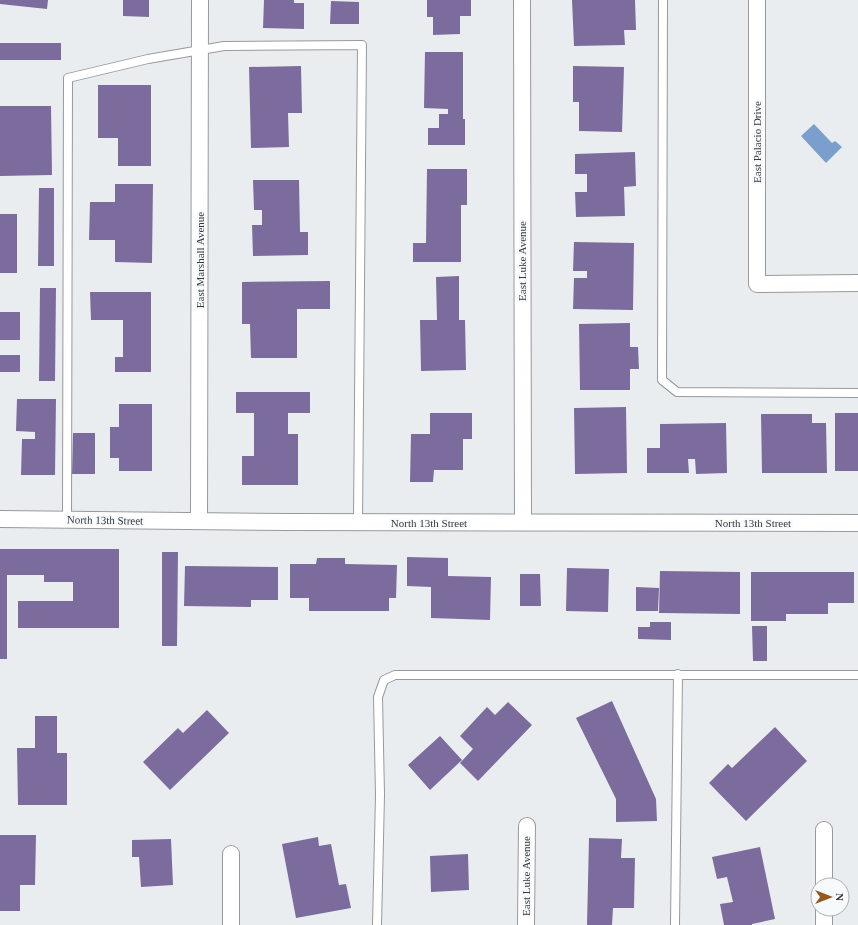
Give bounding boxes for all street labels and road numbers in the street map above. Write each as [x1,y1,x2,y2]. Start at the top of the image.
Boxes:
street label: East Palacio Drive [751,101,763,183]
street label: East Marshall Avenue [194,212,206,308]
street label: East Luke Avenue [516,221,528,301]
street label: North 13th Street [67,513,143,527]
street label: North 13th Street [391,517,467,529]
street label: North 13th Street [715,517,791,529]
street label: East Luke Avenue [520,836,532,916]

